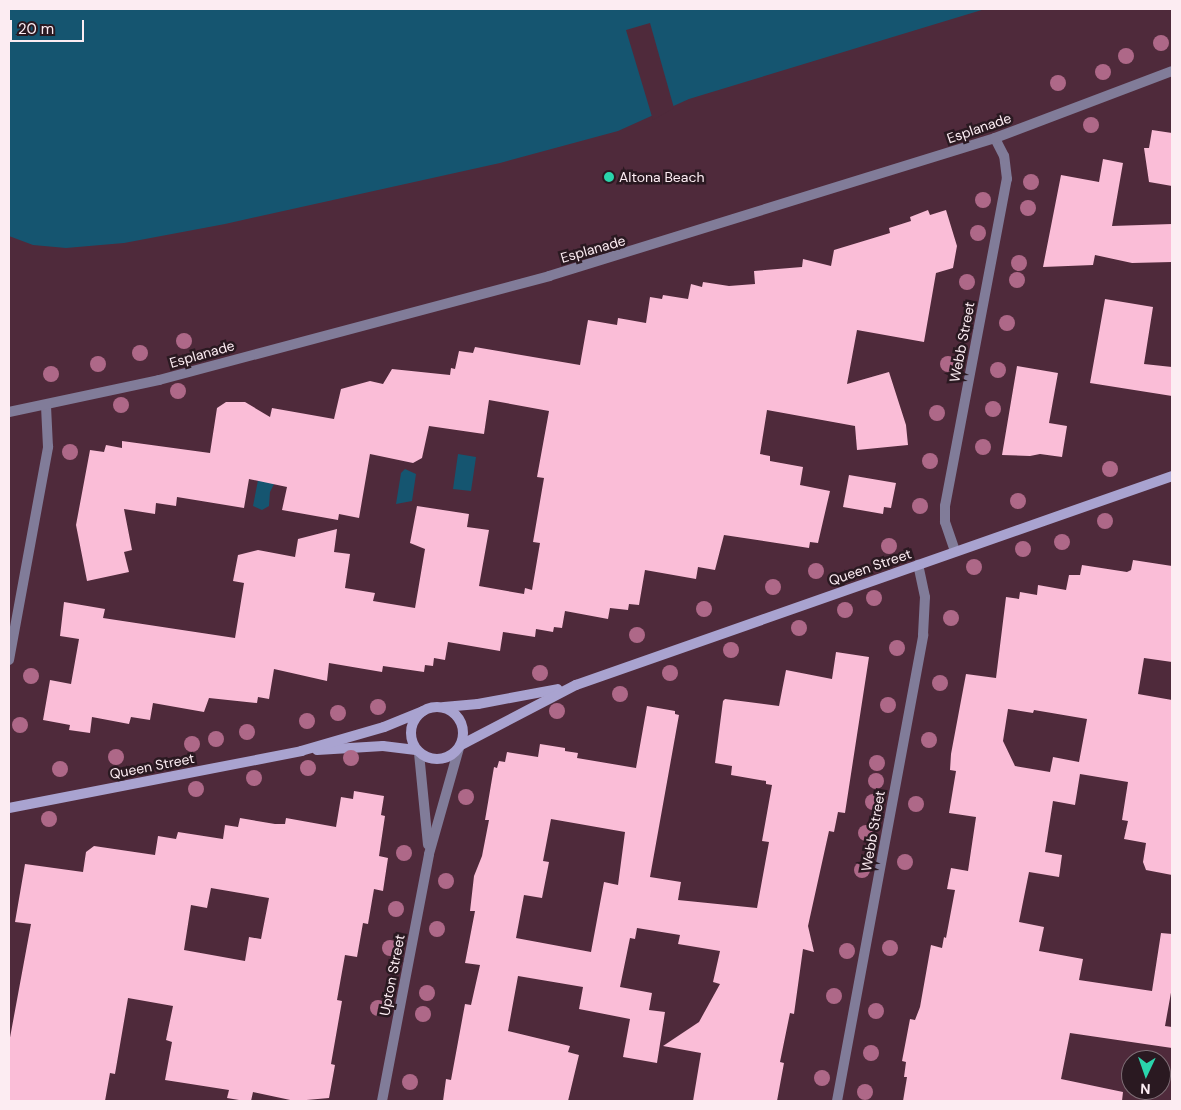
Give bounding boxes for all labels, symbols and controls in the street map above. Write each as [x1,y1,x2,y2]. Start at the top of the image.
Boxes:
scale bar [12,10,86,42]
text: 20 m [18,19,54,39]
street label: Esplanade [945,109,1013,147]
place label: Altona Beach [619,169,704,185]
marker: Altona Beach [603,171,615,183]
street label: Esplanade [559,232,627,266]
street label: Webb Street [946,300,978,384]
street label: Esplanade [168,337,236,371]
street label: Queen Street [827,545,913,589]
street label: Queen Street [108,750,196,782]
street label: Webb Street [858,789,888,873]
street label: Upton Street [376,933,408,1017]
north arrow [1121,1050,1171,1100]
text: N [1140,1080,1151,1098]

